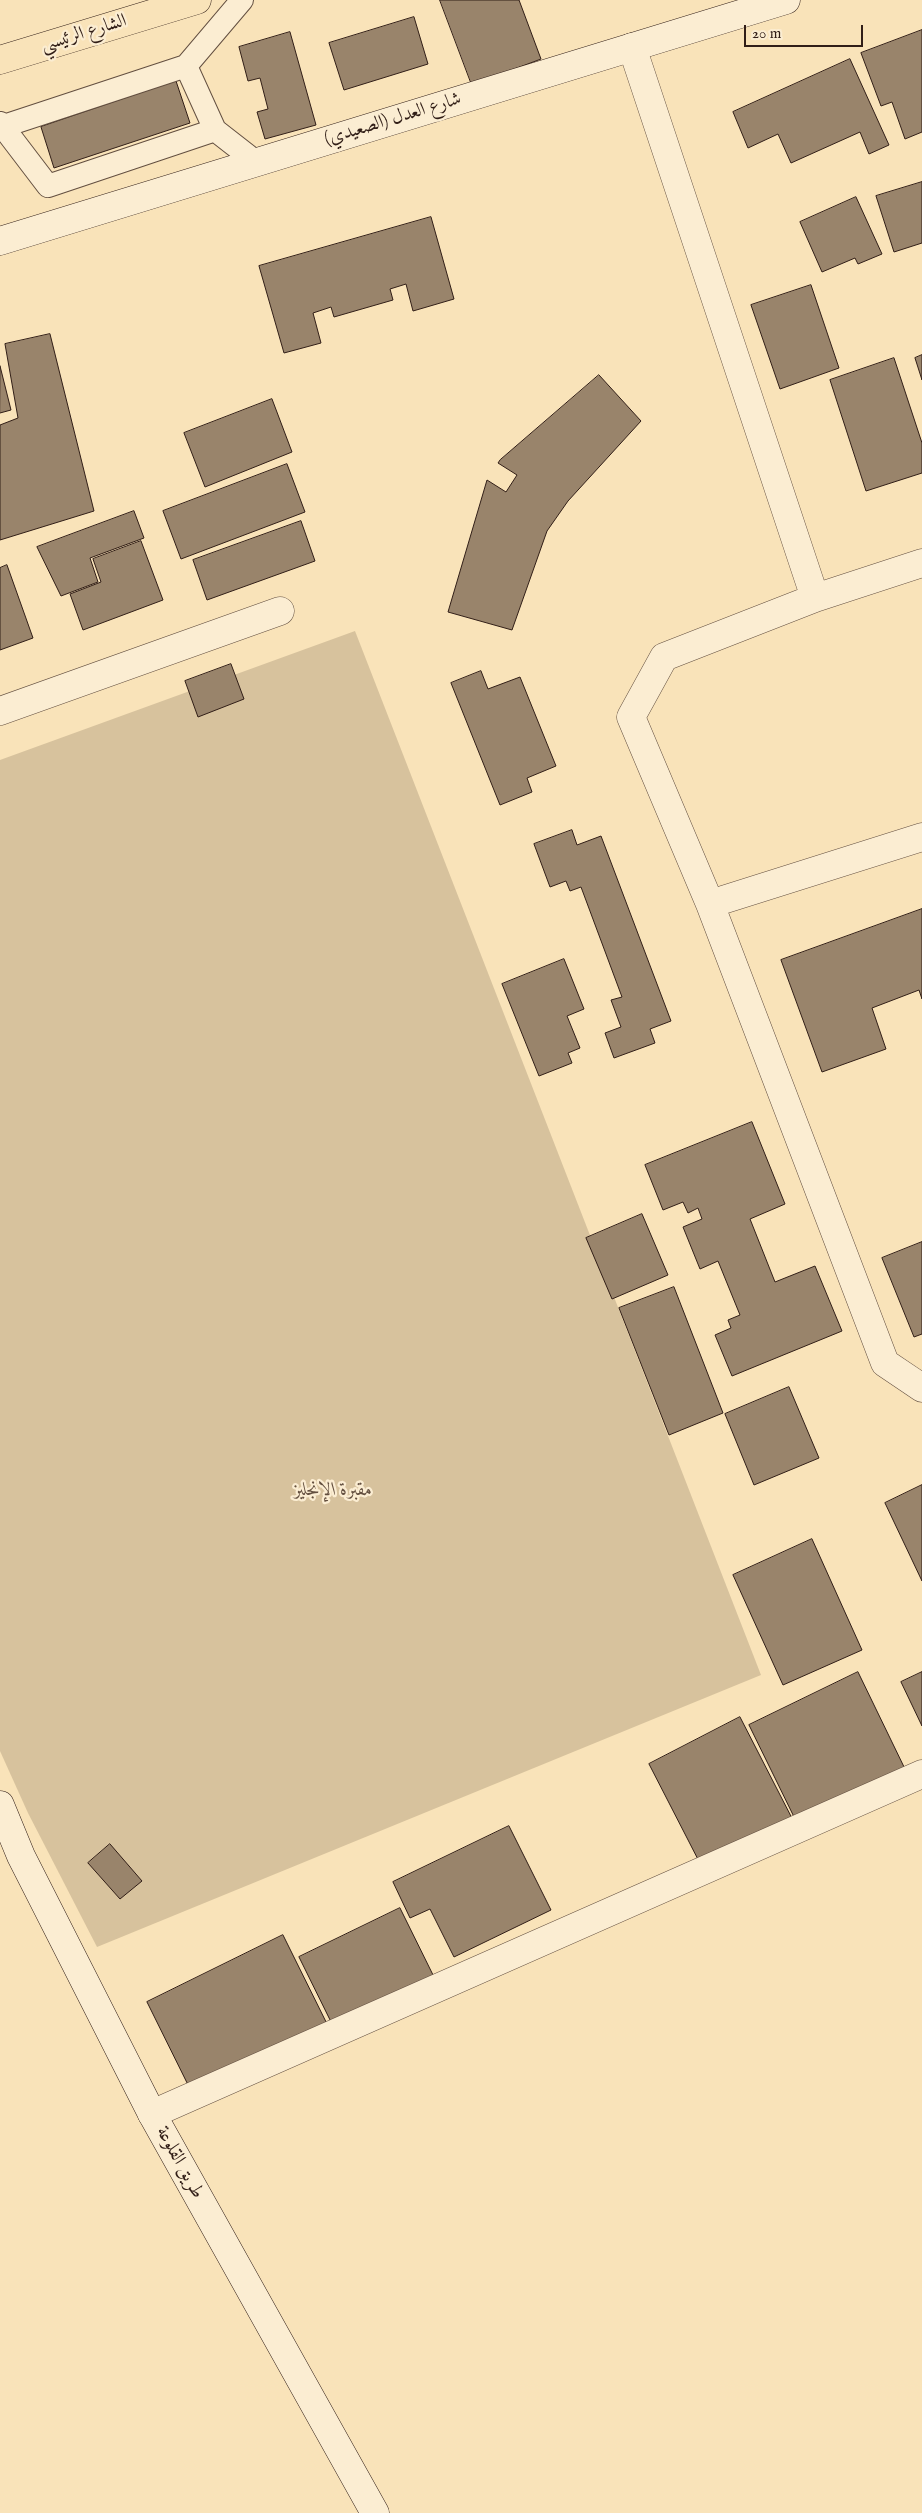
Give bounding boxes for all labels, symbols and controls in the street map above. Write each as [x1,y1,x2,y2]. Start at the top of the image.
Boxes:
street label: الشارع الرئيسي [38,10,130,58]
scale bar [747,15,866,47]
text: 20 m [752,24,781,43]
street label: شارع العدل (الصعيدي) [322,88,464,152]
park label: مقبرة الإنجليز [294,1480,372,1502]
street label: طريق القلوعة [150,2123,208,2203]

